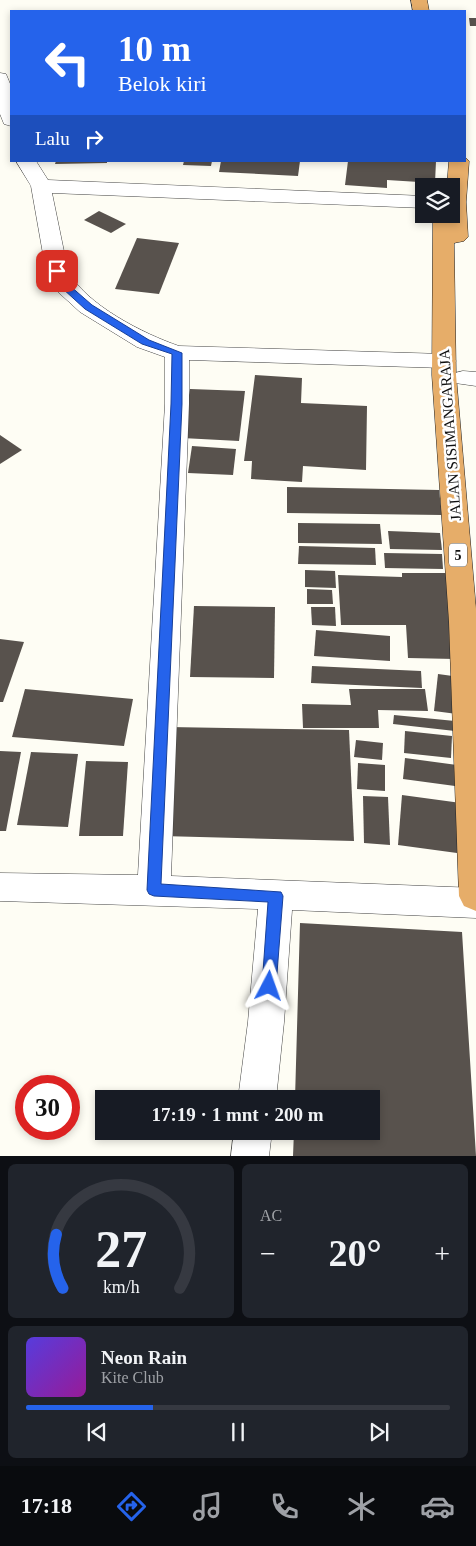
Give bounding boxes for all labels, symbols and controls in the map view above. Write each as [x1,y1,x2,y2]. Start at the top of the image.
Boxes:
icon: left [35,30,100,95]
text: 10 m [118,30,191,69]
text: Belok kiri [118,71,207,96]
icon: right [80,125,108,153]
text: Lalu [35,128,70,149]
map controls [415,178,460,223]
button: layers [415,178,460,223]
pin [36,250,78,292]
icon: arrive [43,257,71,285]
street label: JALAN SISIMANGARAJA [436,348,464,521]
road number: 5 [449,544,467,566]
position arrow [242,959,294,1011]
speed limit sign: 30 [15,1075,80,1140]
text: 17:19 · 1 mnt · 200 m [151,1104,324,1125]
text: AC [260,1207,282,1224]
text: 27 [95,1221,147,1278]
text: 20° [328,1232,382,1274]
text: − [260,1238,276,1269]
text: + [434,1238,450,1269]
text: km/h [103,1277,139,1297]
text: Neon Rain [101,1347,187,1368]
text: Kite Club [101,1369,164,1386]
icon: previous [83,1418,111,1446]
icon: pause [224,1418,252,1446]
icon: next [365,1418,393,1446]
icon: directions [114,1489,149,1524]
icon: music [190,1489,225,1524]
icon: phone [267,1489,302,1524]
icon: climate [344,1489,379,1524]
icon: car [420,1489,455,1524]
text: 17:18 [21,1493,72,1518]

